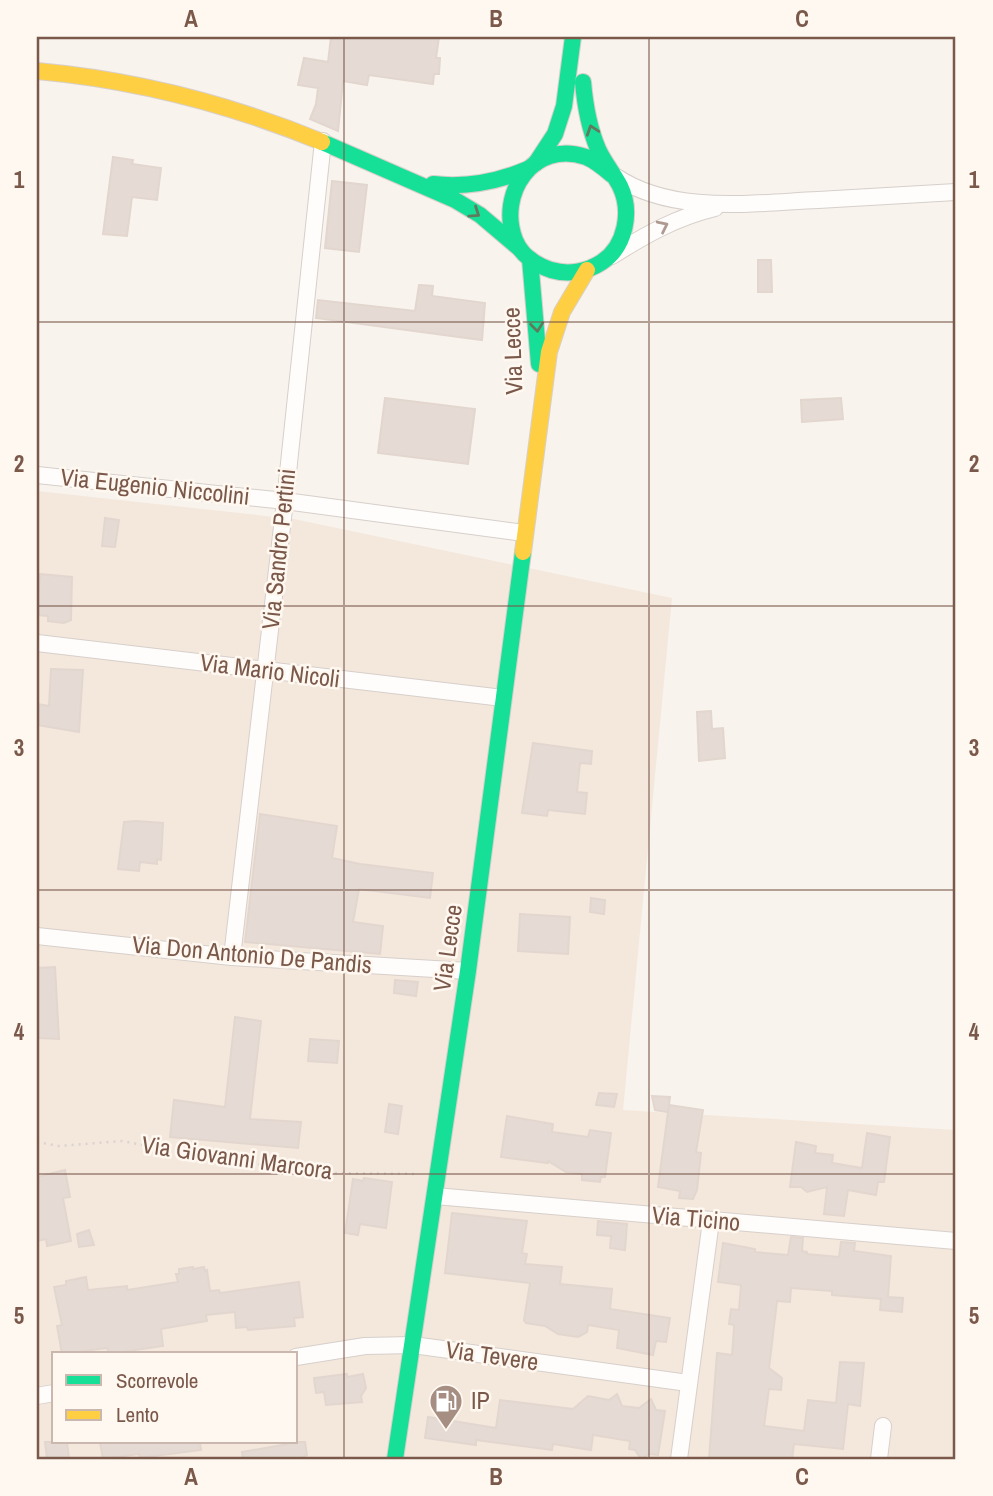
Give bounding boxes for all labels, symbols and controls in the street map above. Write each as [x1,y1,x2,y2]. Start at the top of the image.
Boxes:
text: A [184,3,198,34]
text: B [489,3,503,34]
text: C [795,3,809,34]
one-way arrow [586,125,600,137]
text: 1 [14,164,25,195]
text: 1 [969,164,980,195]
one-way arrow [467,205,480,217]
one-way arrow [656,221,668,235]
street label: Via Lecce [494,307,530,395]
one-way arrow [529,321,544,333]
text: 2 [14,448,24,479]
text: 2 [969,448,979,479]
street label: Via Eugenio Niccolini [59,460,251,512]
street label: Via Sandro Pertini [254,467,302,631]
street label: Via Mario Nicoli [198,646,342,694]
text: 3 [14,732,24,763]
text: 3 [969,732,979,763]
street label: Via Lecce [425,902,469,993]
street label: Via Don Antonio De Pandis [131,928,373,980]
text: 4 [14,1016,25,1047]
text: 4 [969,1016,980,1047]
street label: Via Giovanni Marcora [140,1128,335,1186]
street label: Via Ticino [651,1198,742,1238]
text: 5 [14,1300,24,1331]
text: 5 [969,1300,979,1331]
street label: Via Tevere [444,1333,541,1377]
legend [52,1352,298,1444]
text: Scorrevole [116,1366,198,1395]
fuel station icon: IP [427,1382,465,1431]
place label: IP [471,1384,490,1416]
text: Lento [116,1400,159,1429]
text: A [184,1461,198,1492]
text: B [489,1461,503,1492]
text: C [795,1461,809,1492]

